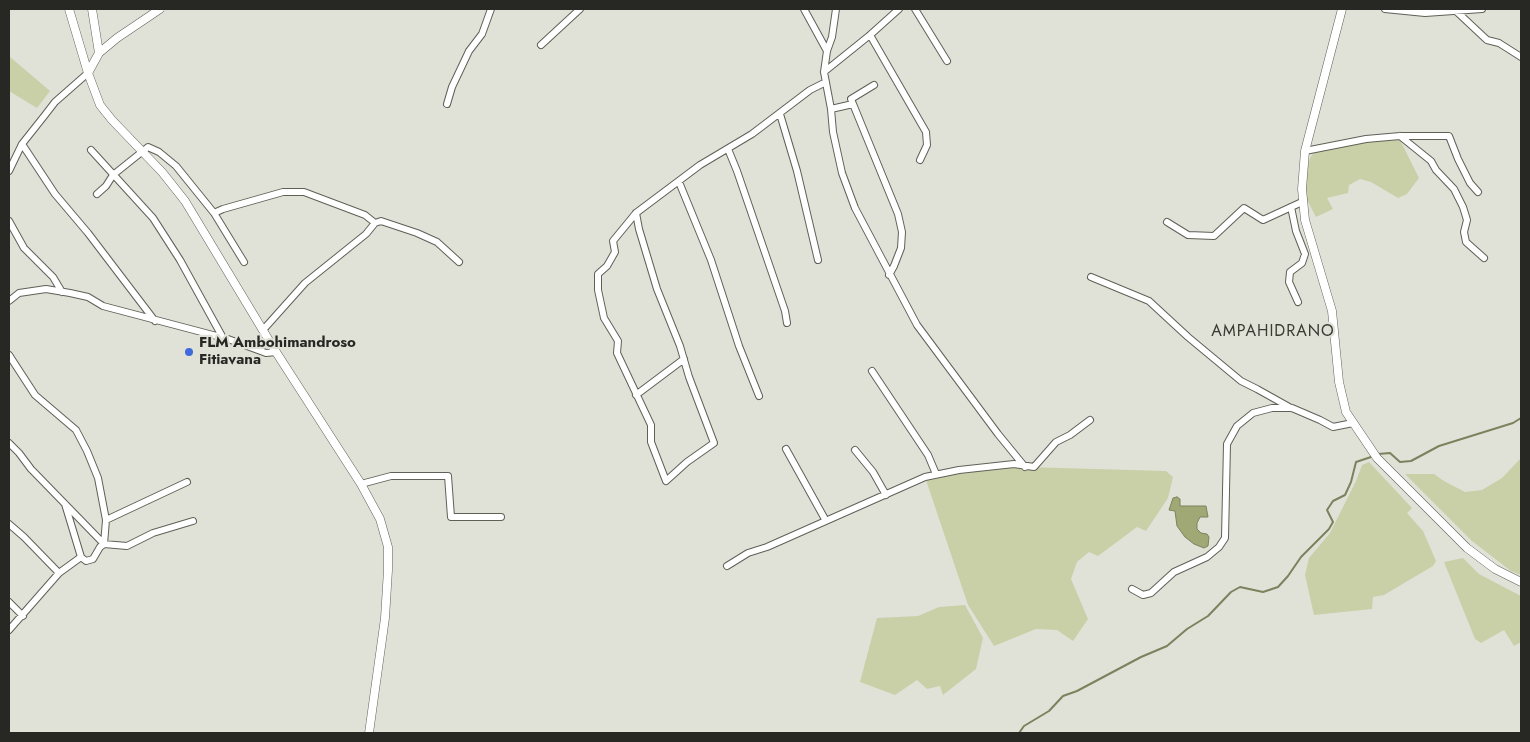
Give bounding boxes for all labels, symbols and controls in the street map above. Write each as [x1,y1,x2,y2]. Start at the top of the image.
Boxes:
district label: AMPAHIDRANO [1210,322,1336,342]
place label: FLM Ambohimandroso Fitiavana [199,334,356,369]
marker: FLM Ambohimandroso Fitiavana [183,346,195,358]

